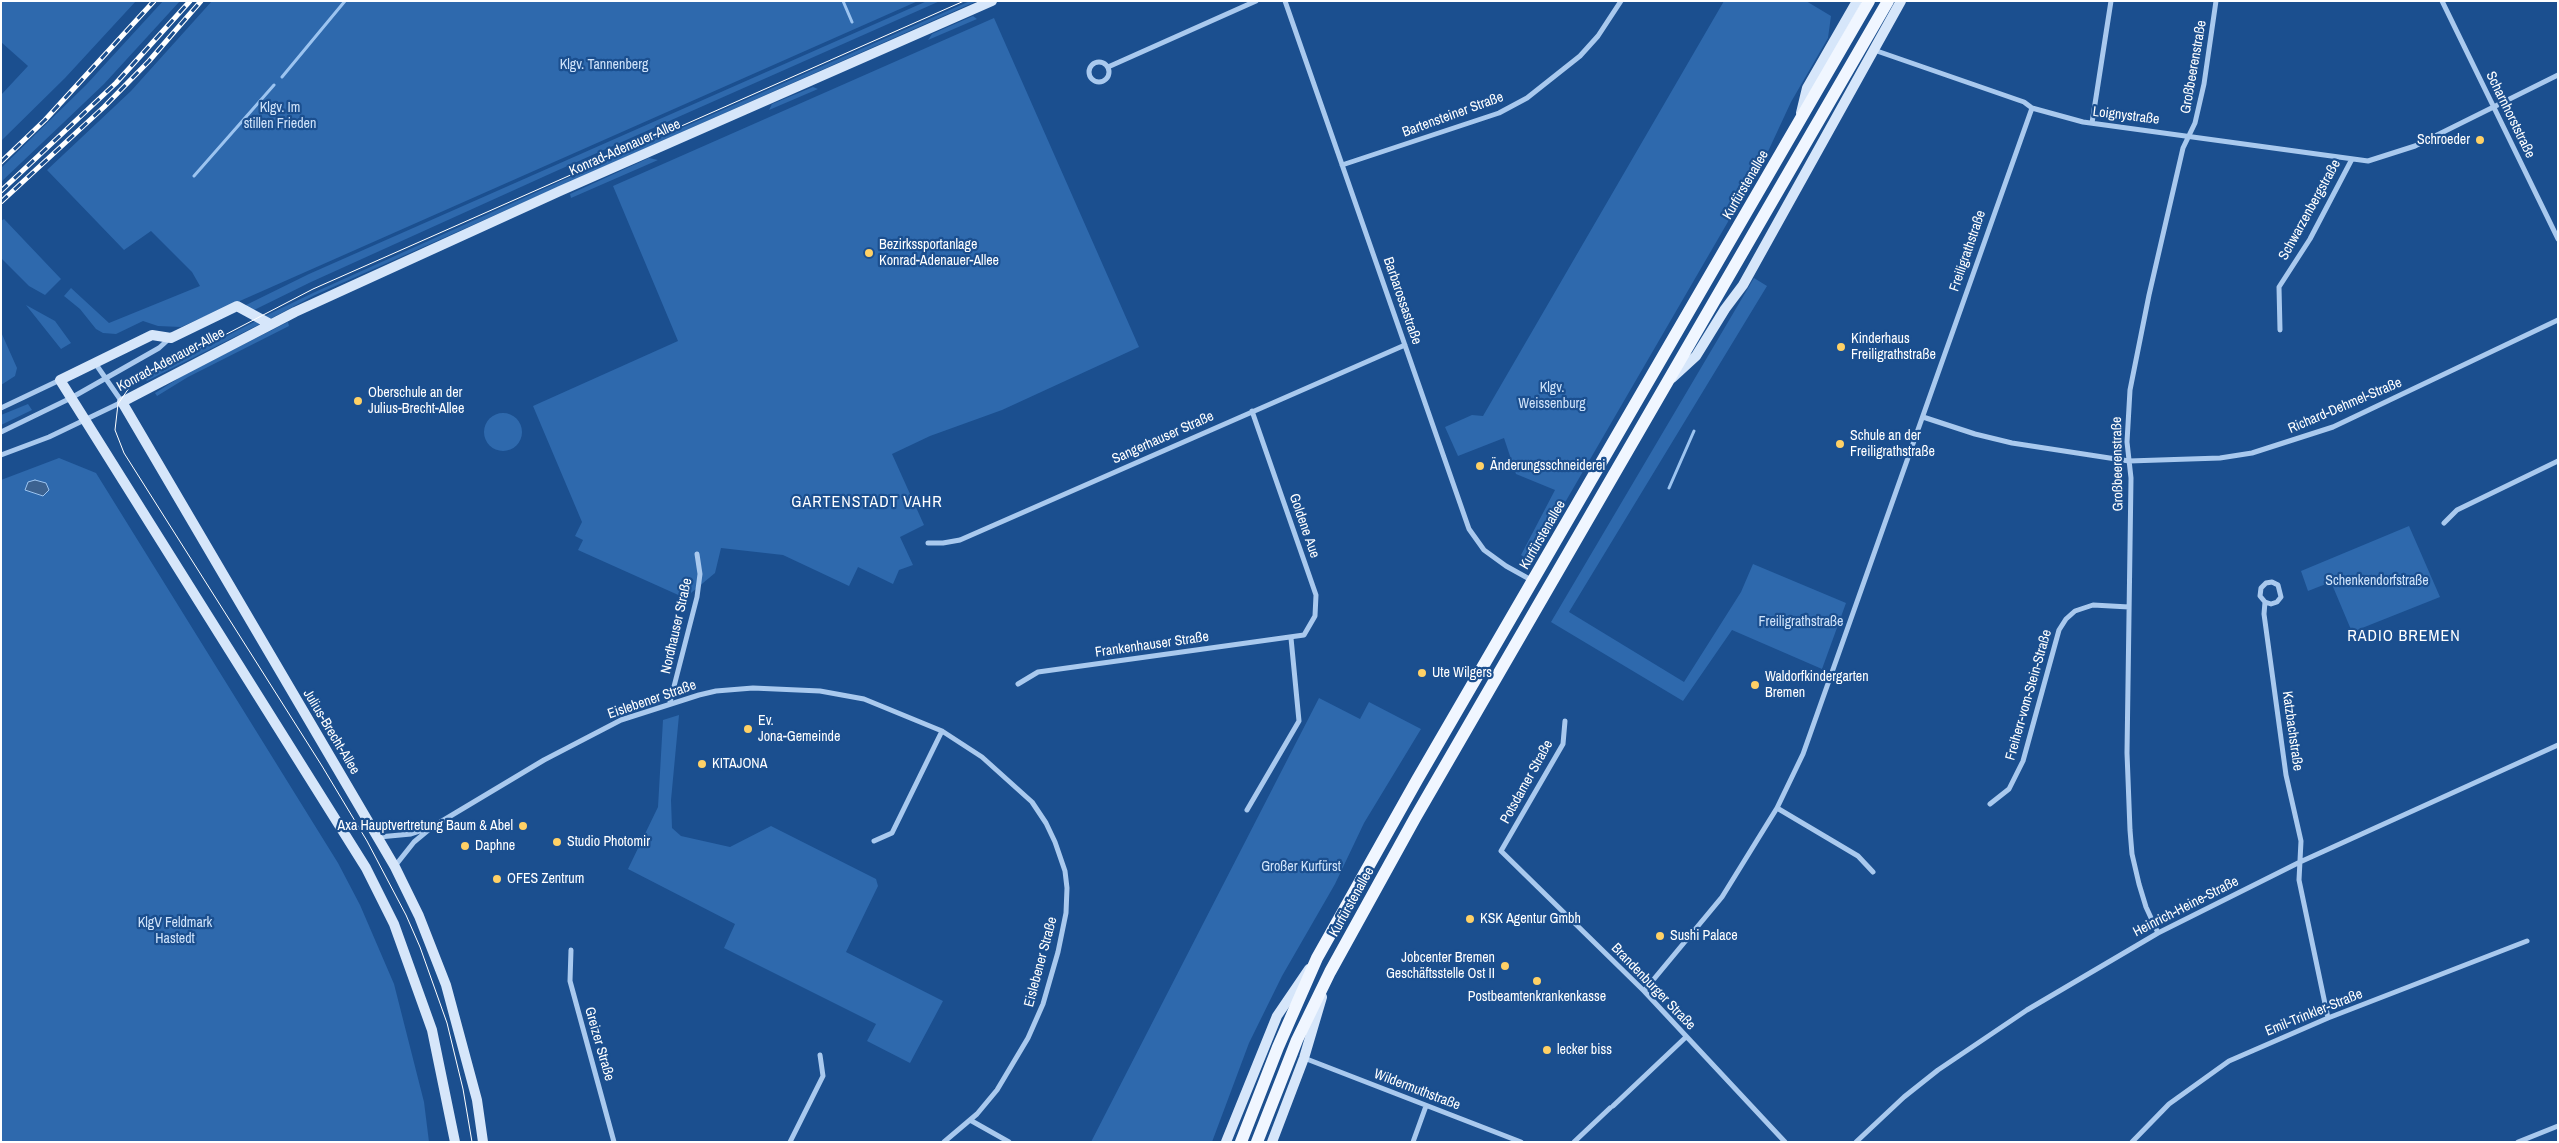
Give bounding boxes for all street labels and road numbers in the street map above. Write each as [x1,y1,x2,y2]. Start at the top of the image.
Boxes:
street label: Großbeerenstraße [2178,19,2210,115]
street label: Scharnhorststraße [2482,69,2538,161]
street label: Bartensteiner Straße [1400,89,1506,141]
street label: Loignystraße [2092,104,2160,128]
street label: Konrad-Adenauer-Allee [567,116,683,180]
street label: Kurfürstenallee [1719,147,1773,223]
street label: Schwarzenbergstraße [2275,157,2345,263]
street label: Freiligrathstraße [1946,208,1990,294]
street label: Barbarossastraße [1379,255,1425,347]
street label: Konrad-Adenauer-Allee [114,324,228,396]
street label: Richard-Dehmel-Straße [2286,374,2404,438]
street label: Sangerhauser Straße [1109,408,1217,468]
street label: Großbeerenstraße [2109,417,2127,511]
street label: Goldene Aue [1285,492,1323,560]
street label: Kurfürstenallee [1516,497,1570,573]
street label: Nordhauser Straße [658,577,696,675]
street label: Freiherr-vom-Stein-Straße [2002,628,2056,762]
street label: Frankenhauser Straße [1094,629,1210,661]
street label: Eislebener Straße [606,677,698,723]
street label: Julius-Brecht-Allee [299,686,363,778]
street label: Katzbachstraße [2278,690,2306,772]
street label: Potsdamer Straße [1497,737,1557,827]
street label: Kurfürstenallee [1326,864,1378,940]
street label: Heinrich-Heine-Straße [2130,873,2242,941]
street label: Eislebener Straße [1021,915,1061,1009]
street label: Brandenburger Straße [1607,940,1699,1034]
street label: Emil-Trinkler-Straße [2263,986,2365,1040]
street label: Greizer Straße [580,1005,618,1083]
street label: Wildermuthstraße [1371,1066,1463,1114]

